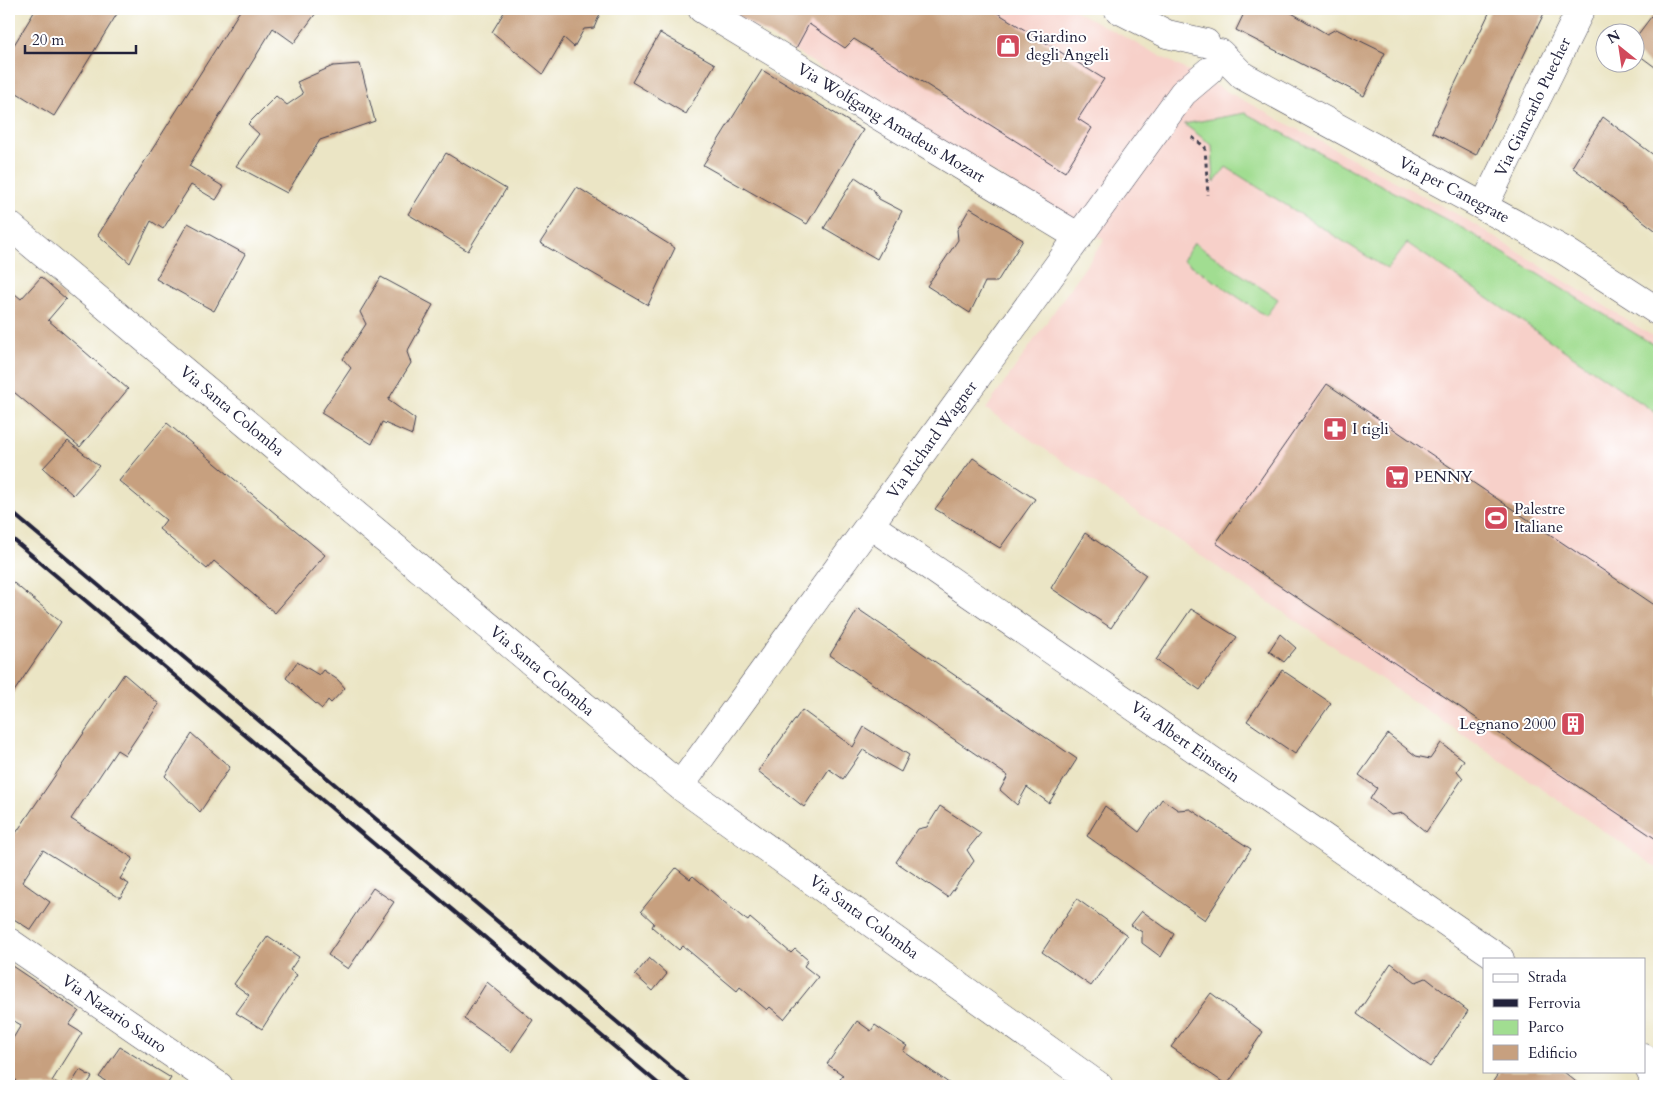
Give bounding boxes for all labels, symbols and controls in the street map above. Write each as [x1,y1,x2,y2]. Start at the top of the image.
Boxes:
scale bar [25,22,136,54]
north arrow [1596,22,1646,72]
place label: Giardino degli Angeli [1026,26,1109,66]
text: N [1604,26,1624,48]
text: 20 m [32,30,64,50]
shop icon: Giardino degli Angeli [995,33,1021,59]
street label: Via Giancarlo Puecher [1490,34,1576,180]
street label: Via Wolfgang Amadeus Mozart [793,58,989,188]
street label: Via per Canegrate [1395,151,1513,229]
street label: Via Santa Colomba [175,361,289,461]
street label: Via Richard Wagner [882,377,982,503]
pharmacy icon: I tigli [1322,416,1348,442]
place label: I tigli [1352,418,1389,440]
supermarket icon: PENNY [1384,464,1410,490]
place label: PENNY [1414,466,1473,488]
place label: Palestre Italiane [1514,498,1565,538]
sports icon: Palestre Italiane [1483,505,1509,531]
street label: Via Santa Colomba [485,621,599,721]
street label: Via Albert Einstein [1126,696,1244,788]
building icon: Legnano 2000 [1560,711,1586,737]
place label: Legnano 2000 [1459,713,1556,735]
street label: Via Santa Colomba [805,870,923,964]
legend [1483,958,1646,1072]
text: Strada [1528,967,1567,987]
street label: Via Nazario Sauro [57,970,171,1059]
text: Ferrovia [1528,993,1581,1013]
text: Parco [1528,1017,1564,1037]
text: Edificio [1528,1043,1577,1063]

